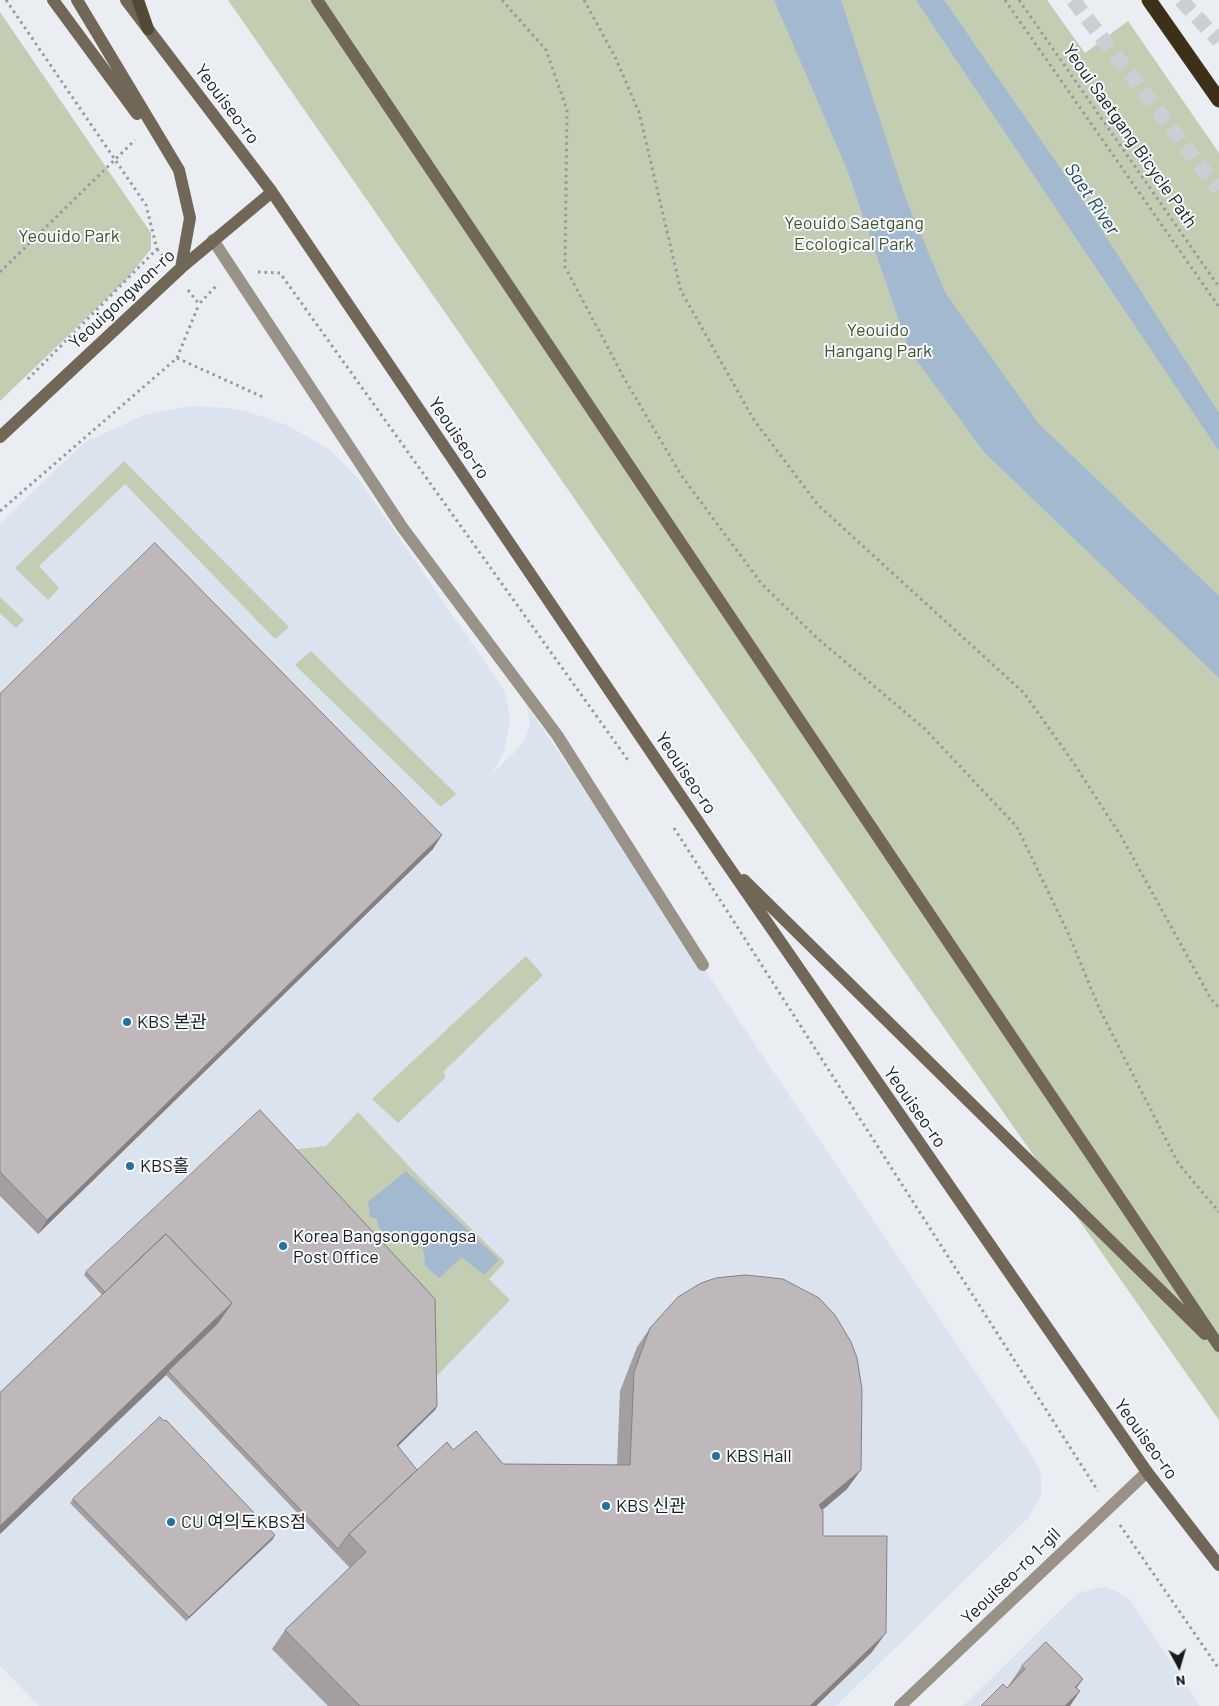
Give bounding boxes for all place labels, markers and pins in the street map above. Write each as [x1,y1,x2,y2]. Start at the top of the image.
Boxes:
place label: KBS 본관 [137,1011,207,1033]
marker: KBS 본관 [121,1016,133,1028]
place label: KBS홀 [140,1155,189,1177]
marker: KBS홀 [124,1160,136,1172]
place label: Korea Bangsonggongsa Post Office [293,1225,476,1268]
marker: Korea Bangsonggongsa Post Office [277,1240,289,1252]
place label: KBS Hall [726,1445,792,1467]
marker: KBS Hall [710,1450,722,1462]
place label: KBS 신관 [616,1495,686,1517]
marker: KBS 신관 [600,1500,612,1512]
place label: CU 여의도KBS점 [181,1511,306,1533]
marker: CU 여의도KBS점 [165,1516,177,1528]

